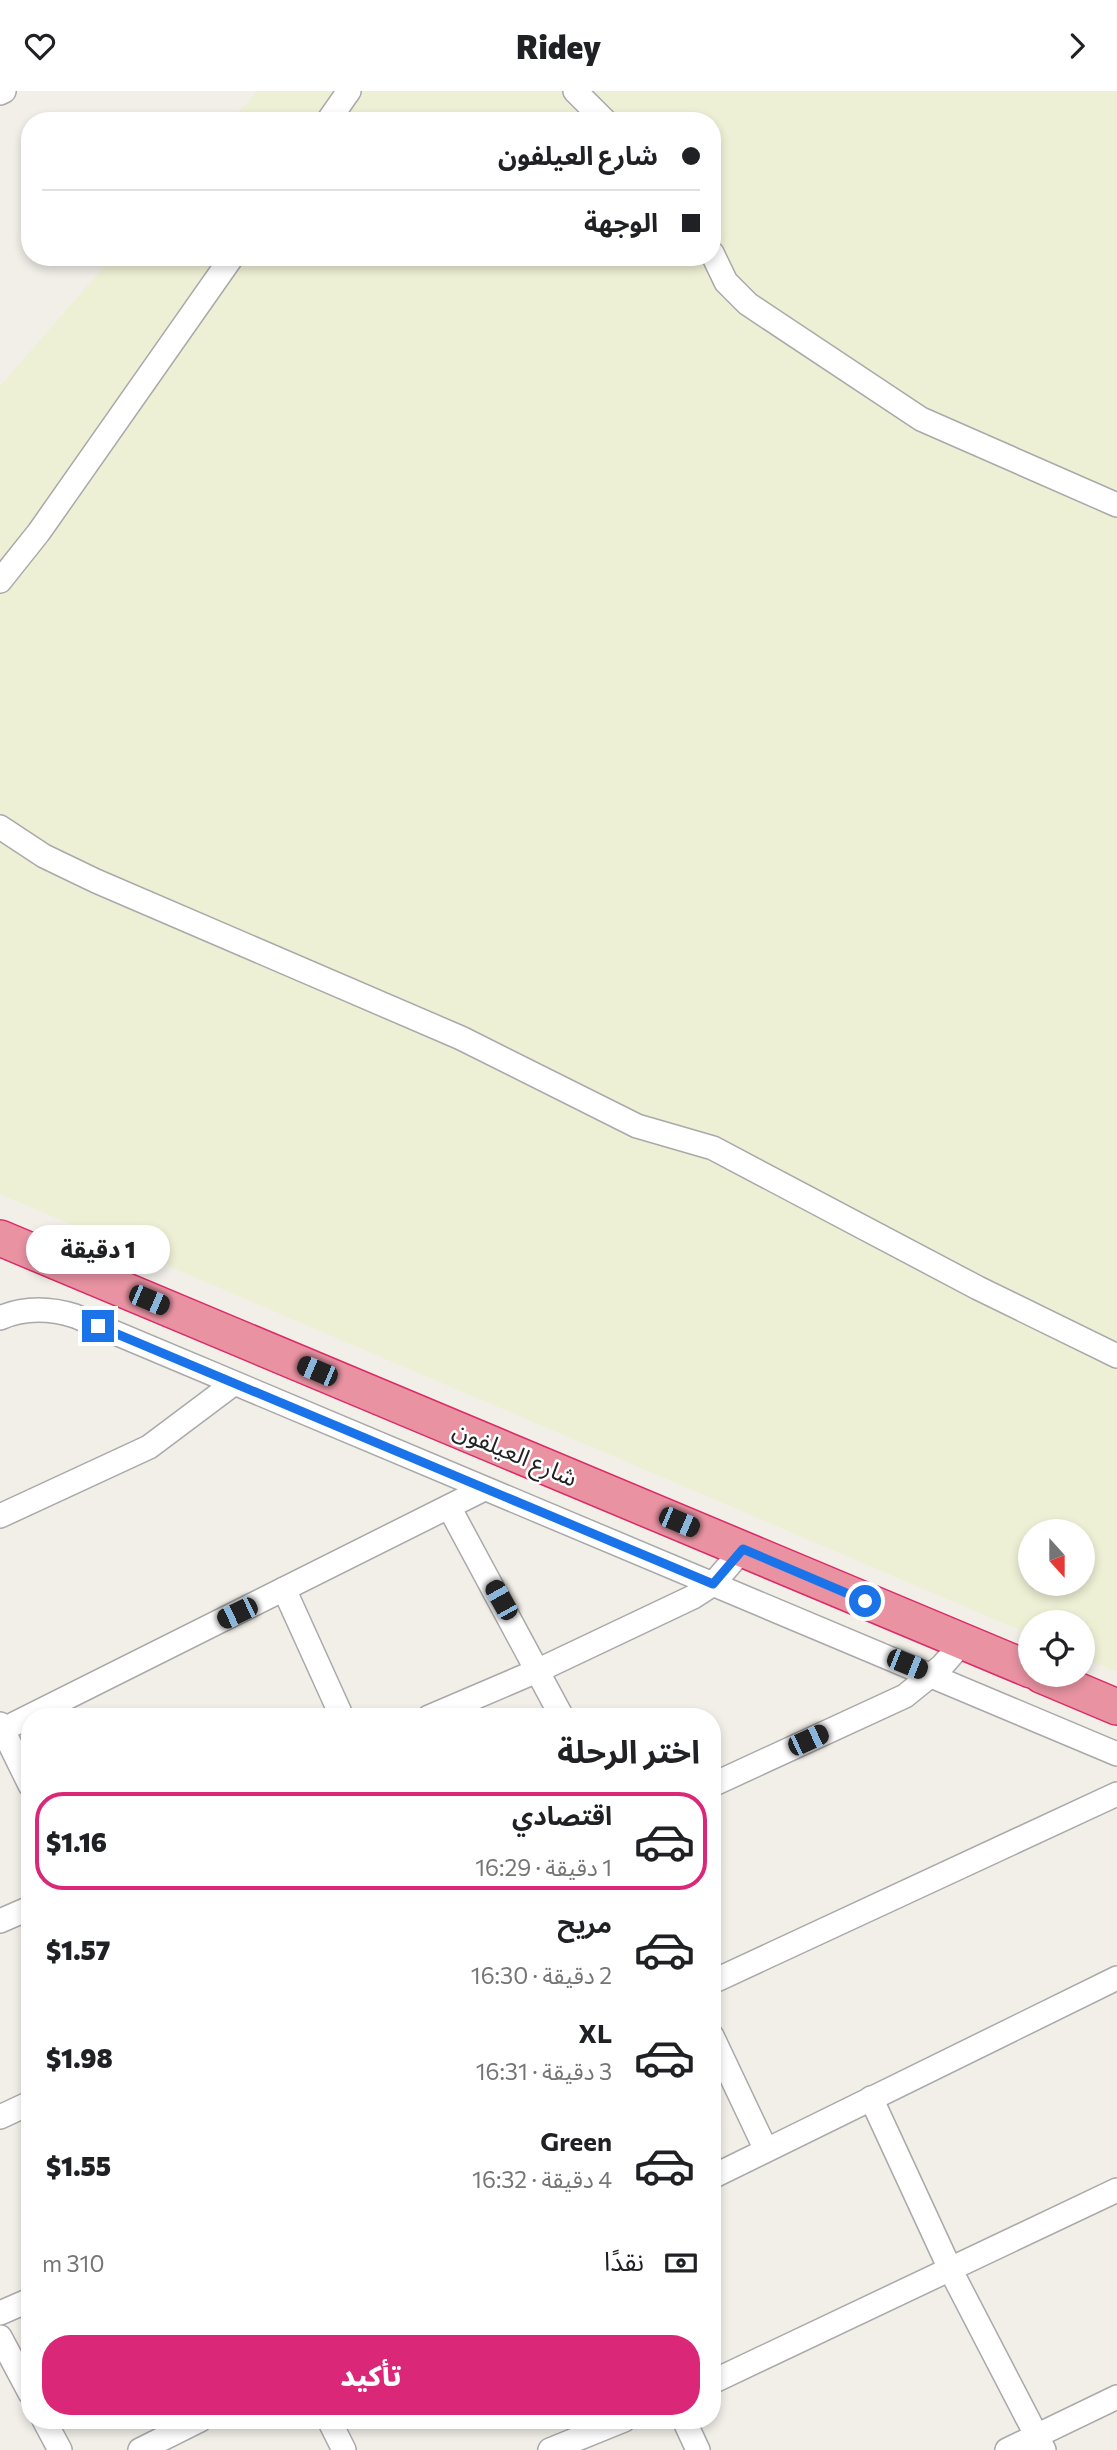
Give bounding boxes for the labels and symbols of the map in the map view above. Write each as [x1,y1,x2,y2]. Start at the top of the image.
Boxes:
callout: 1 دقيقة [26,1225,170,1273]
car [126,1282,173,1318]
route end [82,1310,114,1342]
car [294,1353,341,1389]
street label: شارع العيلفون [448,1414,582,1495]
car [656,1504,703,1540]
north arrow [1018,1519,1096,1596]
car [482,1577,521,1623]
route start [849,1585,881,1617]
car [214,1594,261,1632]
car [884,1646,931,1682]
car [785,1722,832,1758]

